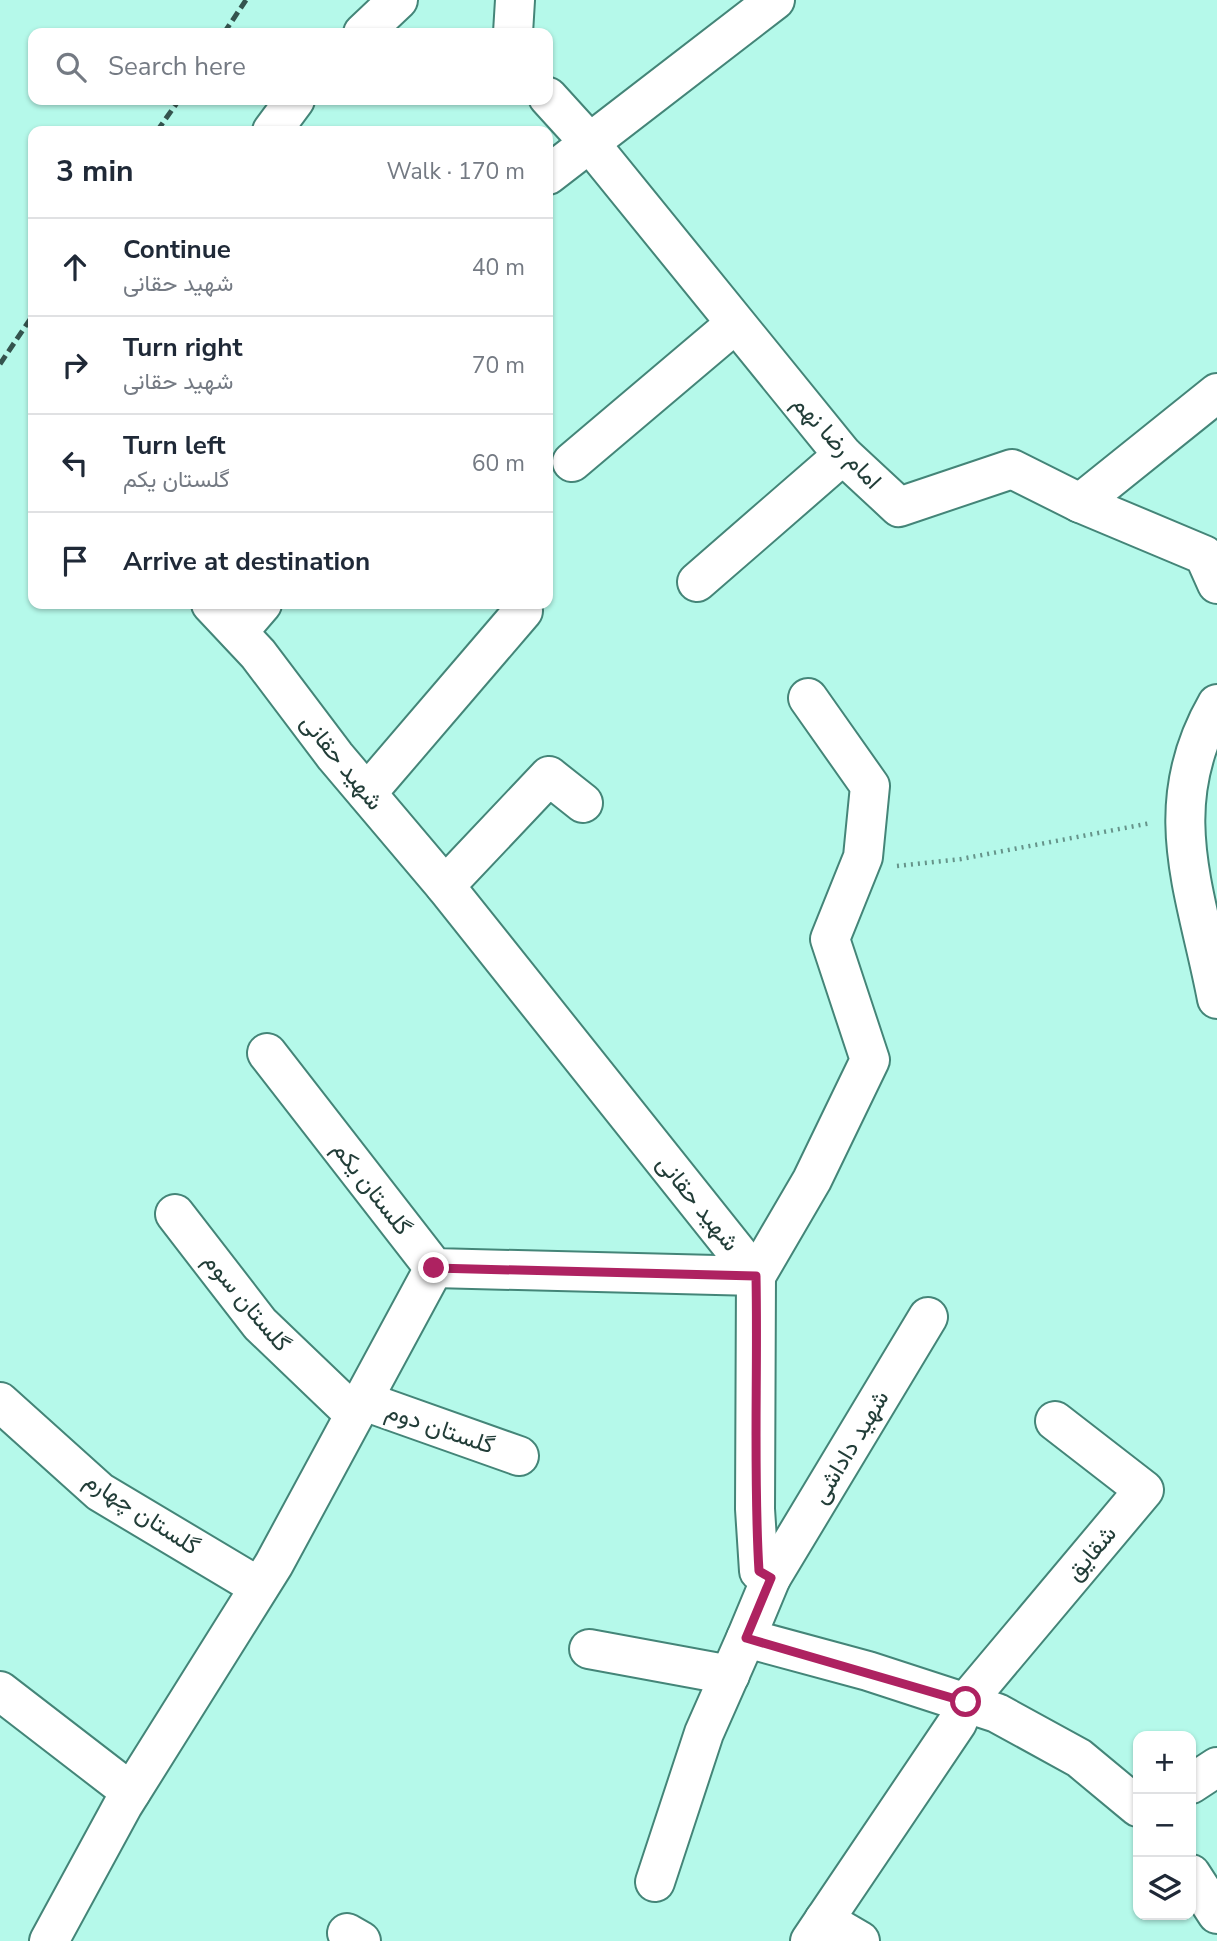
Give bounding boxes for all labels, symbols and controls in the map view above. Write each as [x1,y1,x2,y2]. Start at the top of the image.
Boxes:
search box [28,28,553,105]
icon: search [52,48,90,86]
text: Search here [108,49,246,84]
text: 3 min [56,151,134,192]
text: Walk · 170 m [386,156,525,187]
text: Continue [123,232,231,267]
icon: ahead [56,248,94,286]
text: 40 m [472,252,525,283]
text: شهید حقانی [123,268,233,299]
text: Turn right [123,330,242,365]
icon: right [56,346,94,384]
text: 70 m [472,350,525,381]
text: شهید حقانی [123,366,233,397]
street label: امام رضا نهم [785,388,889,496]
text: Turn left [123,428,226,463]
icon: left [56,444,94,482]
text: 60 m [472,448,525,479]
text: گلستان یکم [123,464,230,495]
icon: arrive [56,542,94,580]
text: Arrive at destination [123,544,370,579]
street label: شهید حقانی [293,707,391,817]
street label: گلستان یکم [325,1134,419,1242]
street label: شهید حقانی [649,1148,747,1258]
street label: گلستان سوم [196,1246,298,1358]
route end [418,1252,449,1283]
street label: شهید داداشی [804,1384,896,1510]
street label: گلستان دوم [381,1394,499,1462]
street label: گلستان چهارم [78,1464,206,1562]
street label: شقایق [1058,1519,1124,1587]
route start [950,1686,981,1717]
map controls [1133,1731,1196,1920]
button: + [1133,1731,1196,1794]
button: − [1133,1794,1196,1857]
button: layers [1133,1857,1196,1920]

